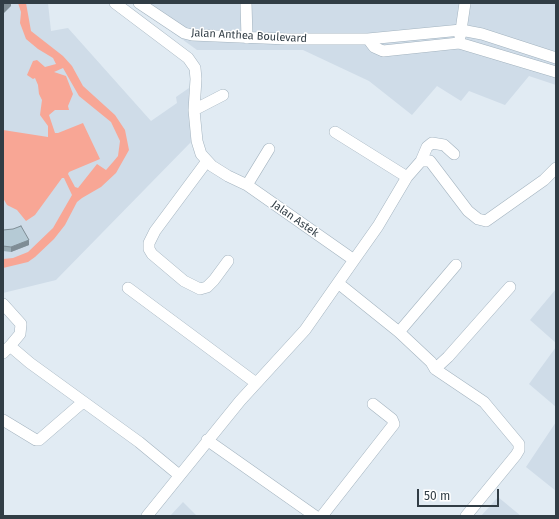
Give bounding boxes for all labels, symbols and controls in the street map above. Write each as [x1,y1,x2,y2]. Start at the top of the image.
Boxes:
street label: Jalan Anthea Boulevard [191,26,307,46]
street label: Jalan Astek [269,198,321,240]
scale bar [419,481,501,507]
text: 50 m [424,489,450,503]

